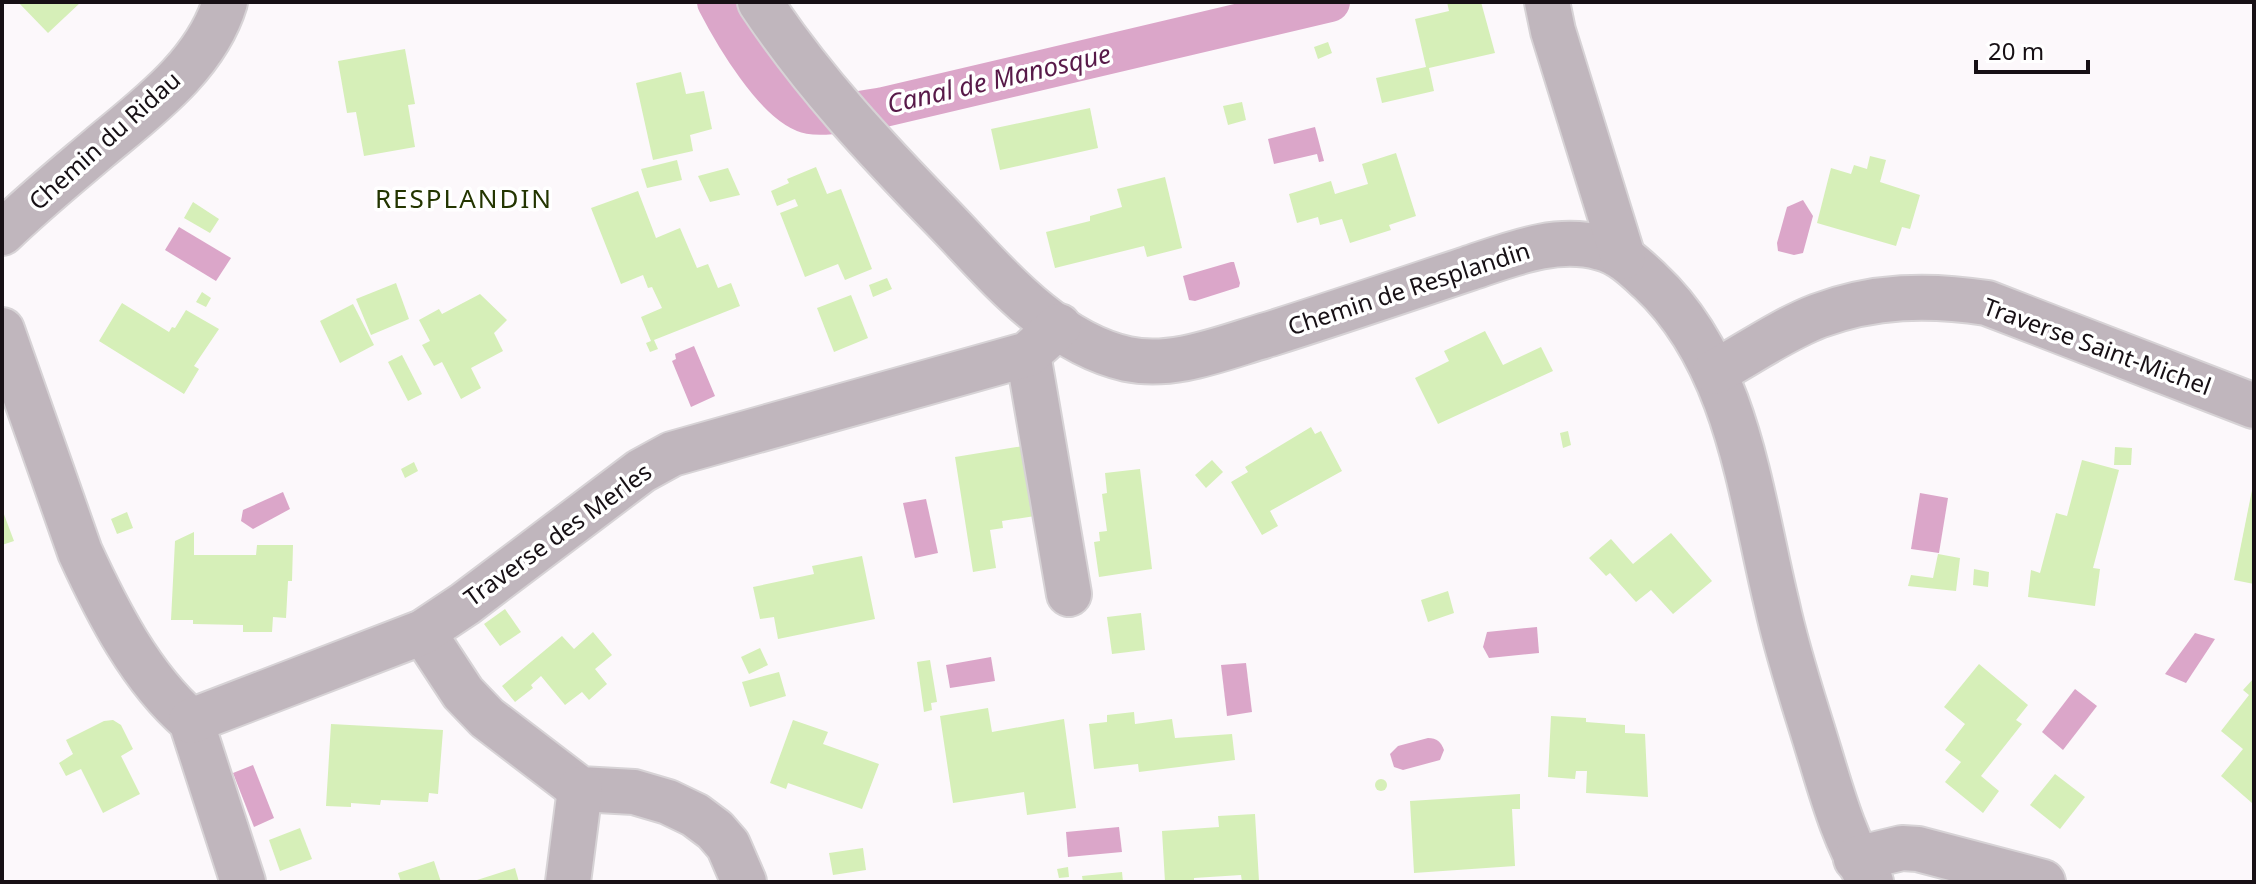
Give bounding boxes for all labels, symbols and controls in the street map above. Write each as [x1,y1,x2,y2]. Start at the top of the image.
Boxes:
scale bar [1976,24,2088,74]
text: 20 m [1988,34,2044,67]
water label: Canal de Manosque [883,35,1114,121]
street label: Chemin du Ridau [21,63,187,217]
district label: RESPLANDIN [375,180,553,216]
street label: Chemin de Resplandin [1283,233,1534,342]
street label: Traverse Saint-Michel [1979,289,2216,402]
street label: Traverse des Merles [457,454,658,613]

